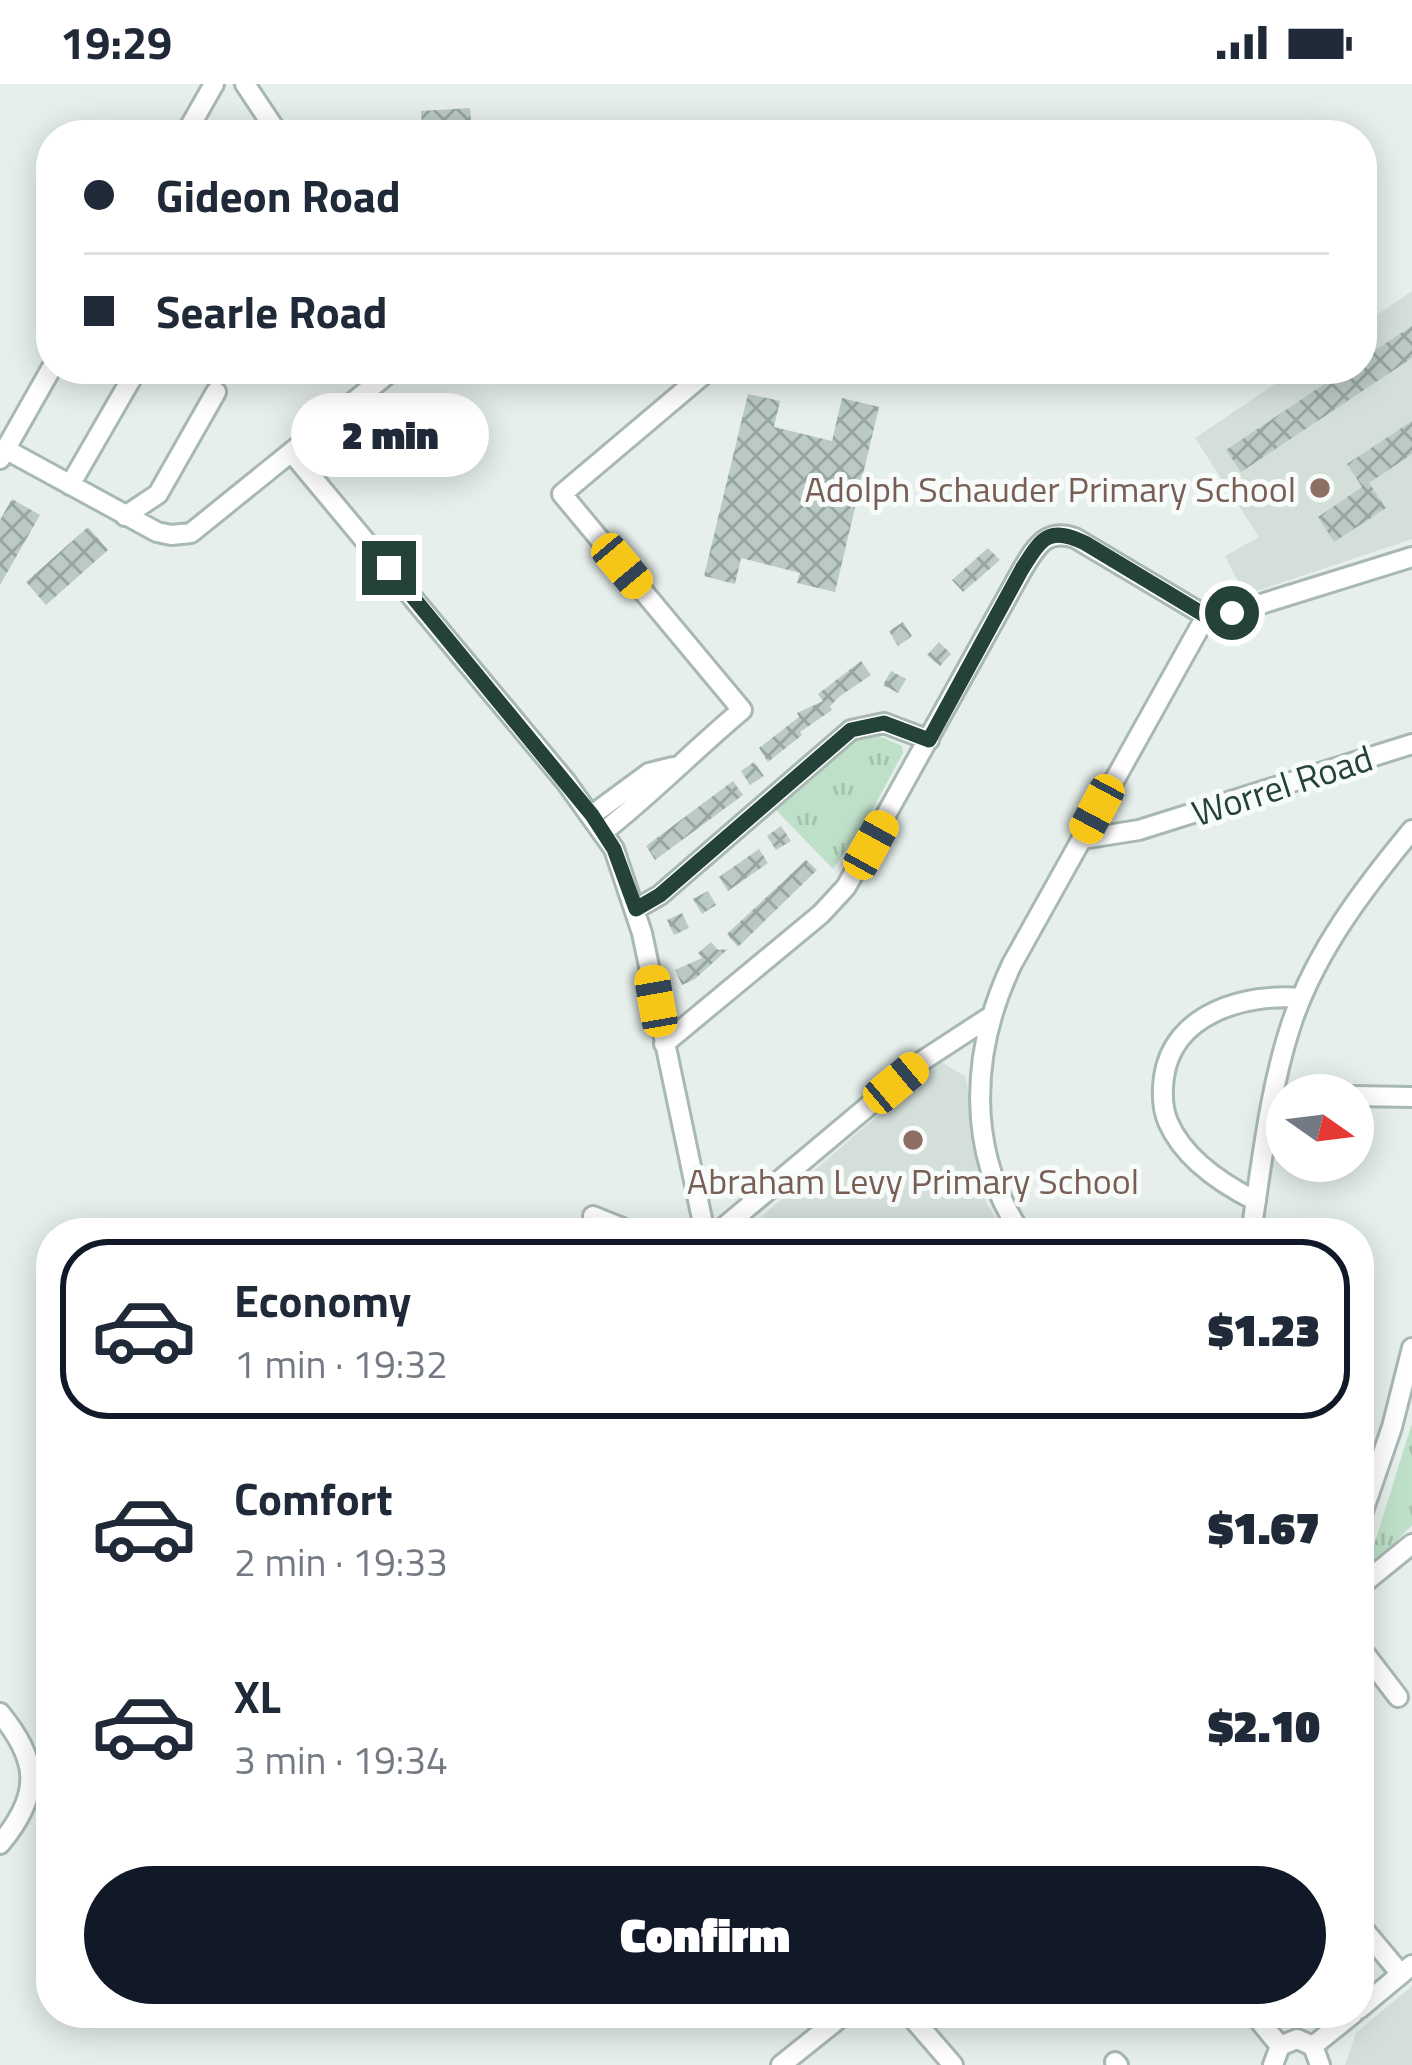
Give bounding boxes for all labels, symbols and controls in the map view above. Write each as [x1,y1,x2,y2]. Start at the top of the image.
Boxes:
text: 19:29 [60,8,172,76]
text: Gideon Road [156,161,401,229]
text: Searle Road [156,277,387,345]
callout: 2 min [290,394,488,478]
text: 2 min [342,405,438,464]
place label: Adolph Schauder Primary School [804,461,1296,516]
marker: Adolph Schauder Primary School [1307,475,1333,501]
car [585,527,659,605]
route end [362,541,416,595]
route start [1205,586,1259,640]
street label: Worrel Road [1185,730,1379,840]
car [1064,769,1130,849]
car [838,805,904,885]
car [632,962,680,1040]
car [857,1046,935,1120]
north arrow [1266,1074,1374,1182]
map controls [1266,1074,1374,1182]
marker: Abraham Levy Primary School [900,1127,926,1153]
place label: Abraham Levy Primary School [687,1153,1139,1208]
text: Economy [234,1266,411,1334]
icon: car [90,1275,198,1383]
text: $1.23 [1208,1295,1320,1363]
text: 1 min · 19:32 [234,1334,448,1393]
text: Comfort [234,1464,393,1532]
icon: car [90,1473,198,1581]
text: $1.67 [1208,1493,1320,1561]
text: 2 min · 19:33 [234,1532,448,1591]
text: XL [234,1662,281,1730]
icon: car [90,1671,198,1779]
text: $2.10 [1208,1691,1320,1759]
text: 3 min · 19:34 [234,1730,448,1789]
button: Confirm [84,1866,1326,2004]

